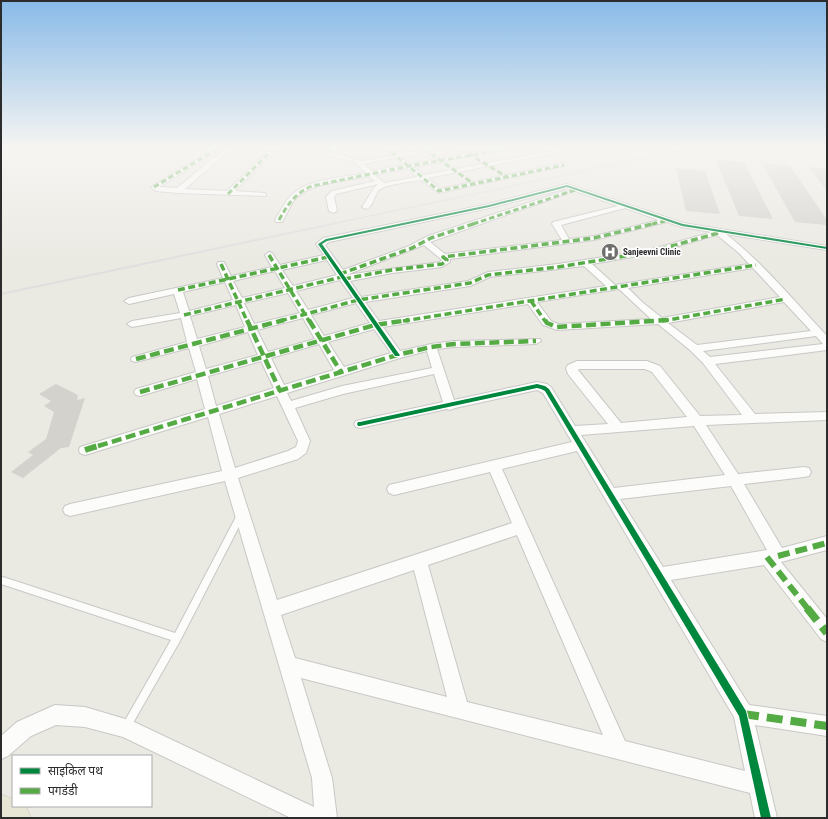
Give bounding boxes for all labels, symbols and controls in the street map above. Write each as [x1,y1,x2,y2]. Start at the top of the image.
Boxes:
hospital icon: Sanjeevni Clinic [600,242,620,262]
place label: Sanjeevni Clinic [623,247,681,257]
legend [12,755,152,807]
text: साइकिल पथ [48,763,103,778]
text: पगडंडी [48,783,78,798]

